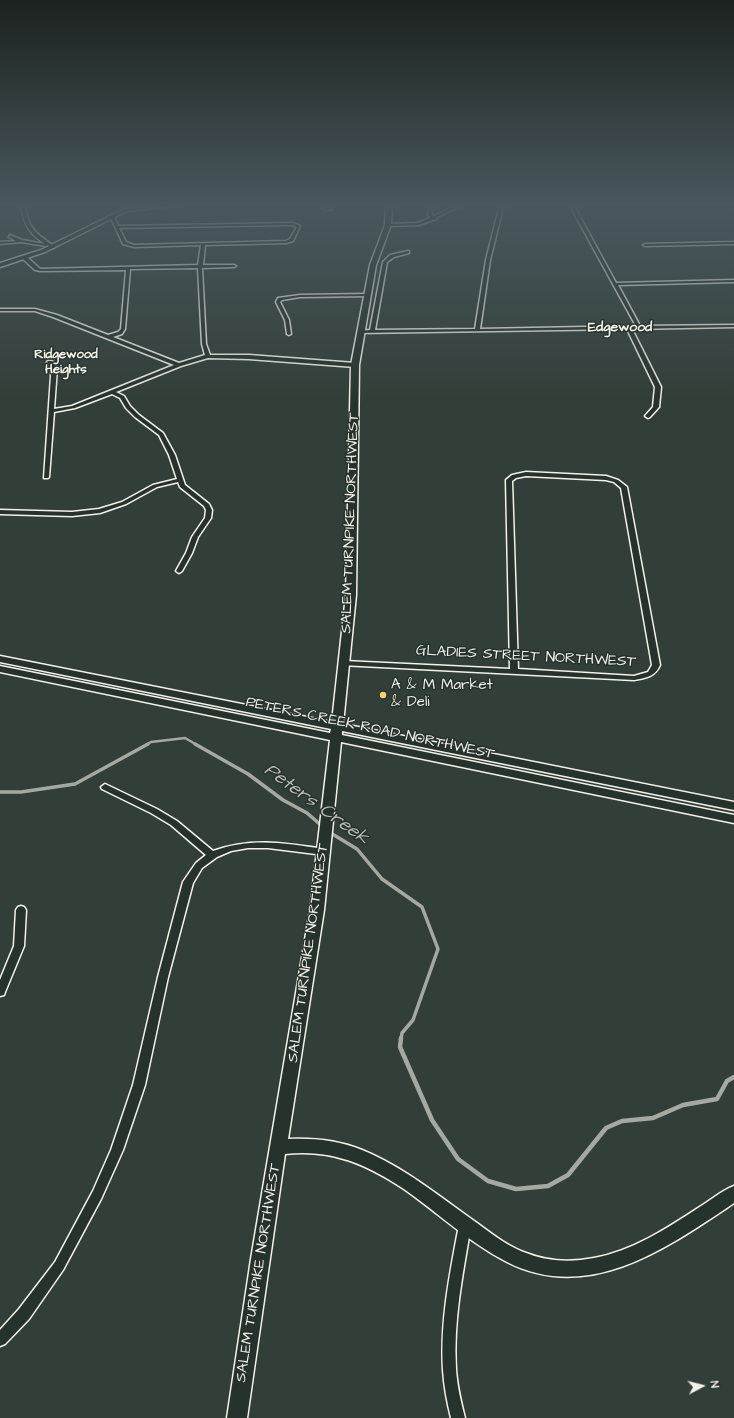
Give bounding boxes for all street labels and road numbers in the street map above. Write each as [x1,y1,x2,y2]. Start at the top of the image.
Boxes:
street label: SALEM TURNPIKE NORTHWEST [338,412,364,634]
street label: GLADIES STREET NORTHWEST [416,642,636,672]
street label: PETERS CREEK ROAD NORTHWEST [244,694,496,764]
street label: SALEM TURNPIKE NORTHWEST [285,842,333,1064]
street label: SALEM TURNPIKE NORTHWEST [233,1162,285,1384]

